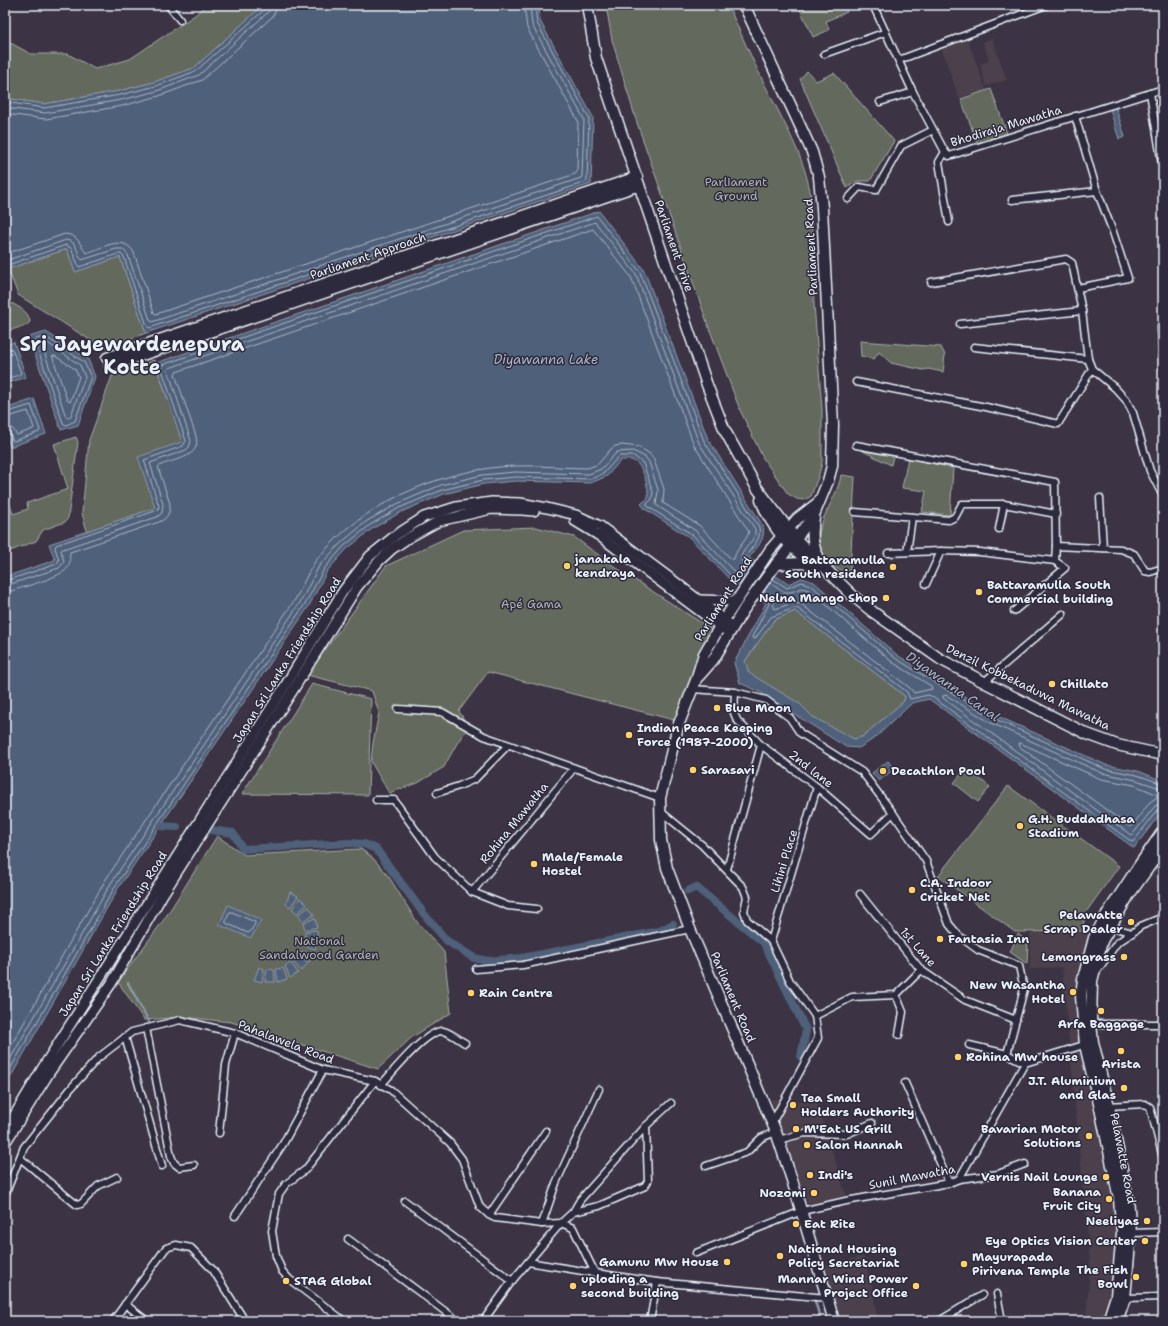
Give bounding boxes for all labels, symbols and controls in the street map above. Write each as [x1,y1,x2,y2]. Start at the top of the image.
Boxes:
street label: Bhodiraja Mawatha [949,101,1064,151]
park label: Parliament Ground [705,174,767,204]
street label: Parliament Drive [651,198,697,294]
street label: Parliament Road [800,198,822,296]
street label: Parliament Approach [308,229,428,283]
district label: Sri Jayewardenepura Kotte [20,331,245,380]
water label: Diyawanna Lake [494,351,598,368]
place label: janakala kendraya [574,551,636,581]
place label: Battaramulla South residence [785,552,886,582]
street label: Parliament Road [691,553,756,644]
marker: janakala kendraya [562,561,572,571]
marker: Battaramulla South residence [888,562,898,572]
street label: Japan Sri Lanka Friendship Road [229,574,345,746]
place label: Battaramulla South Commercial building [987,577,1113,607]
marker: Battaramulla South Commercial building [974,587,984,597]
place label: Nelna Mango Shop [759,590,878,606]
marker: Nelna Mango Shop [881,593,891,603]
park label: Apé Gama [501,596,562,612]
street label: Denzil Kobbekaduwa Mawatha [943,640,1113,734]
water label: Diyawanna Canal [902,648,1003,725]
place label: Chillato [1060,676,1109,692]
marker: Chillato [1047,679,1057,689]
place label: Blue Moon [725,700,791,716]
marker: Blue Moon [712,703,722,713]
place label: Indian Peace Keeping Force (1987-2000) [637,720,773,750]
marker: Indian Peace Keeping Force (1987-2000) [624,730,634,740]
street label: 2nd lane [786,747,837,791]
place label: Sarasavi [701,762,755,778]
place label: Decathlon Pool [891,763,985,779]
marker: Sarasavi [688,765,698,775]
marker: Decathlon Pool [878,766,888,776]
street label: Rohina Mawatha [476,778,552,867]
place label: G.H. Buddadhasa Stadium [1028,811,1136,841]
marker: G.H. Buddadhasa Stadium [1015,821,1025,831]
street label: Lihini Place [767,827,801,895]
street label: Japan Sri Lanka Friendship Road [55,848,171,1020]
place label: Male/Female Hostel [542,849,623,879]
marker: Male/Female Hostel [529,859,539,869]
place label: C.A. Indoor Cricket Net [920,875,992,905]
marker: C.A. Indoor Cricket Net [907,885,917,895]
place label: Pelawatte Scrap Dealer [1043,907,1124,937]
marker: Pelawatte Scrap Dealer [1126,917,1136,927]
street label: 1st Lane [896,924,940,970]
place label: Fantasia Inn [948,931,1029,947]
park label: National Sandalwood Garden [259,933,379,963]
marker: Fantasia Inn [935,934,945,944]
street label: Parliament Road [707,949,759,1045]
place label: Lemongrass [1041,949,1116,965]
marker: Lemongrass [1119,952,1129,962]
place label: New Wasantha Hotel [970,977,1066,1007]
place label: Rain Centre [479,985,553,1001]
marker: New Wasantha Hotel [1068,987,1078,997]
marker: Rain Centre [466,988,476,998]
marker: Arfa Baggage [1096,1006,1106,1016]
street label: Pahalawela Road [236,1016,337,1068]
place label: Arfa Baggage [1058,1016,1144,1032]
marker: Arista [1116,1046,1126,1056]
place label: Rohina Mw house [966,1049,1078,1065]
marker: Rohina Mw house [953,1052,963,1062]
place label: Arista [1101,1056,1141,1072]
place label: J.T. Aluminium and Glas [1028,1073,1116,1103]
marker: J.T. Aluminium and Glas [1119,1083,1129,1093]
place label: Tea Small Holders Authority [801,1090,914,1120]
marker: Tea Small Holders Authority [788,1100,798,1110]
street label: Pelawatte Road [1106,1111,1140,1205]
place label: M'Eat US Grill [804,1121,892,1137]
place label: Bavarian Motor Solutions [981,1121,1082,1151]
marker: M'Eat US Grill [791,1124,801,1134]
marker: Bavarian Motor Solutions [1084,1131,1094,1141]
place label: Salon Hannah [815,1137,903,1153]
marker: Salon Hannah [802,1140,812,1150]
street label: Sunil Mawatha [867,1161,957,1193]
place label: Indi's [818,1167,853,1183]
place label: Vernis Nail Lounge [981,1169,1098,1185]
marker: Indi's [805,1170,815,1180]
marker: Vernis Nail Lounge [1101,1172,1111,1182]
place label: Banana Fruit City [1043,1184,1102,1214]
place label: Nozomi [759,1185,806,1201]
marker: Nozomi [809,1188,819,1198]
marker: Banana Fruit City [1104,1194,1114,1204]
place label: Neeliyas [1086,1213,1139,1229]
place label: Eat Rite [804,1216,855,1232]
marker: Neeliyas [1142,1216,1152,1226]
marker: Eat Rite [791,1219,801,1229]
place label: Eye Optics Vision Center [985,1233,1138,1249]
marker: Eye Optics Vision Center [1140,1236,1150,1246]
place label: National Housing Policy Secretariat [788,1241,900,1271]
place label: Mayurapada Pirivena Temple [972,1249,1070,1279]
marker: National Housing Policy Secretariat [775,1251,785,1261]
place label: Gamunu Mw House [599,1254,719,1270]
marker: Gamunu Mw House [722,1257,732,1267]
marker: Mayurapada Pirivena Temple [959,1259,969,1269]
place label: The Fish Bowl [1076,1262,1128,1292]
place label: uploding a second building [581,1271,679,1301]
place label: Mannar Wind Power Project Office [778,1271,909,1301]
marker: The Fish Bowl [1131,1272,1141,1282]
place label: STAG Global [294,1273,372,1289]
marker: STAG Global [281,1276,291,1286]
marker: uploding a second building [568,1281,578,1291]
marker: Mannar Wind Power Project Office [911,1281,921,1291]

